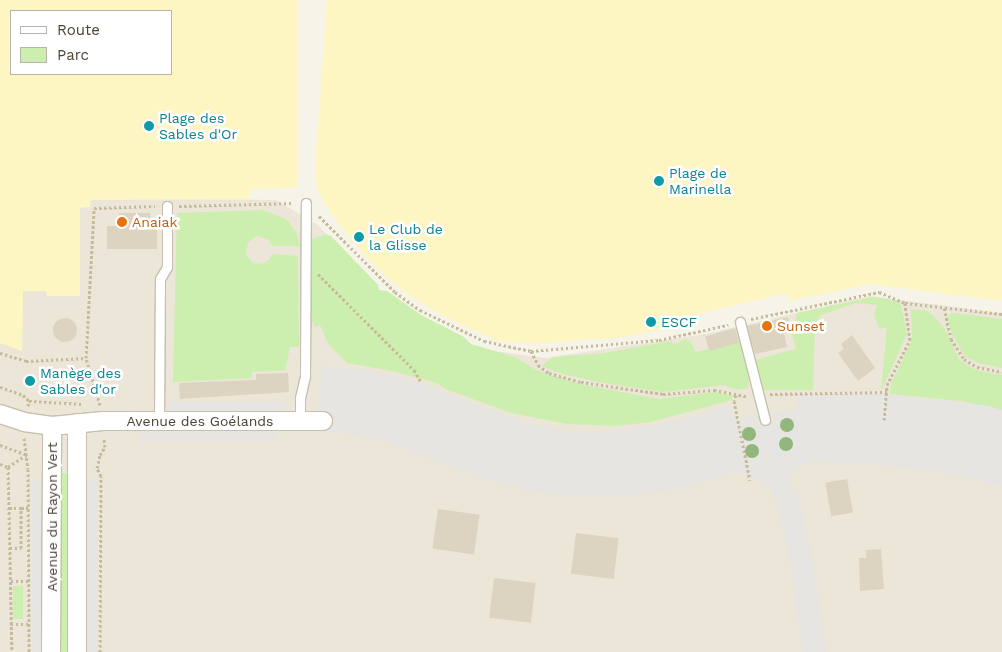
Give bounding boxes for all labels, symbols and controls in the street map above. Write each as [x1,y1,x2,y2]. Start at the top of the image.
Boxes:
legend [10,10,172,75]
text: Route [57,21,100,39]
text: Parc [57,46,89,64]
place label: Plage des Sables d'Or [159,110,237,142]
marker: Plage des Sables d'Or [143,120,155,132]
place label: Plage de Marinella [669,165,731,198]
marker: Plage de Marinella [653,175,665,187]
place label: Anaiak [132,214,177,230]
marker: Anaiak [116,216,128,228]
place label: Le Club de la Glisse [369,221,443,253]
marker: Le Club de la Glisse [353,231,365,243]
place label: ESCF [661,314,697,330]
marker: ESCF [645,316,657,328]
place label: Sunset [777,318,824,334]
marker: Sunset [761,320,773,332]
place label: Manège des Sables d'or [40,365,121,398]
marker: Manège des Sables d'or [24,375,36,387]
street label: Avenue des Goélands [127,413,273,429]
street label: Avenue du Rayon Vert [44,442,60,592]

